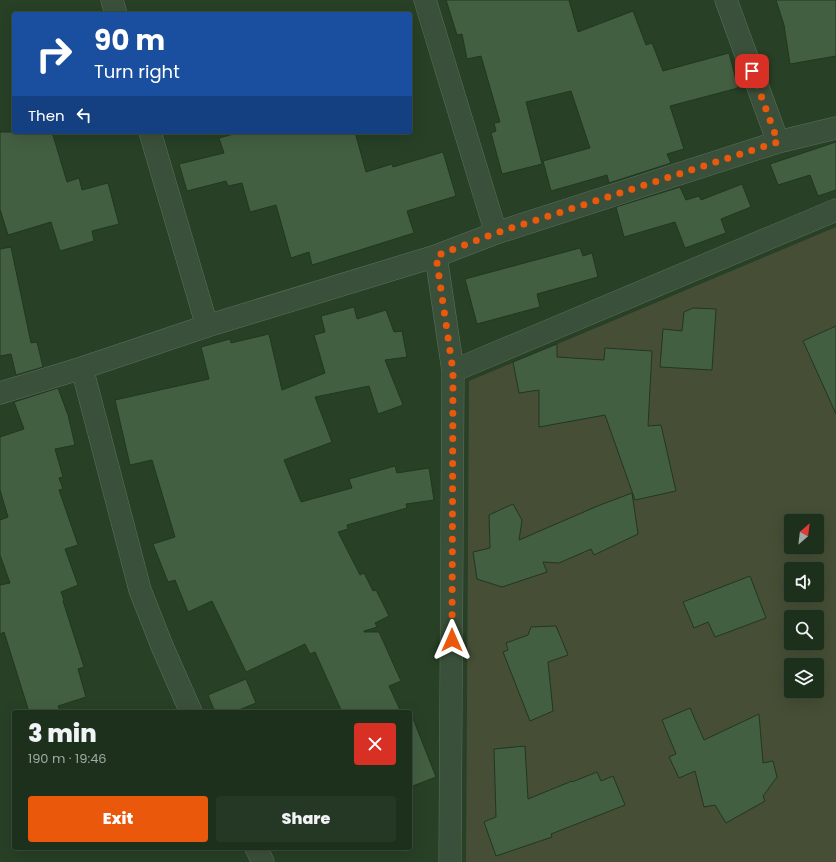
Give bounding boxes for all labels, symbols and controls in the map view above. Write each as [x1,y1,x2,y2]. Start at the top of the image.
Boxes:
text: 90 m [94,21,165,60]
icon: right [28,28,80,80]
pin [735,54,769,88]
text: Turn right [94,59,180,84]
icon: arrive [741,60,763,82]
icon: left [73,104,95,126]
text: Then [28,105,65,126]
north arrow [784,514,824,554]
map controls [784,514,824,698]
button: sound [784,562,824,602]
button: search [784,610,824,650]
position arrow [431,619,473,661]
button: layers [784,658,824,698]
text: 3 min [28,717,97,750]
button: close [354,723,396,765]
text: 190 m · 19:46 [28,749,107,768]
button: Exit [28,796,208,842]
button: Share [216,796,396,842]

